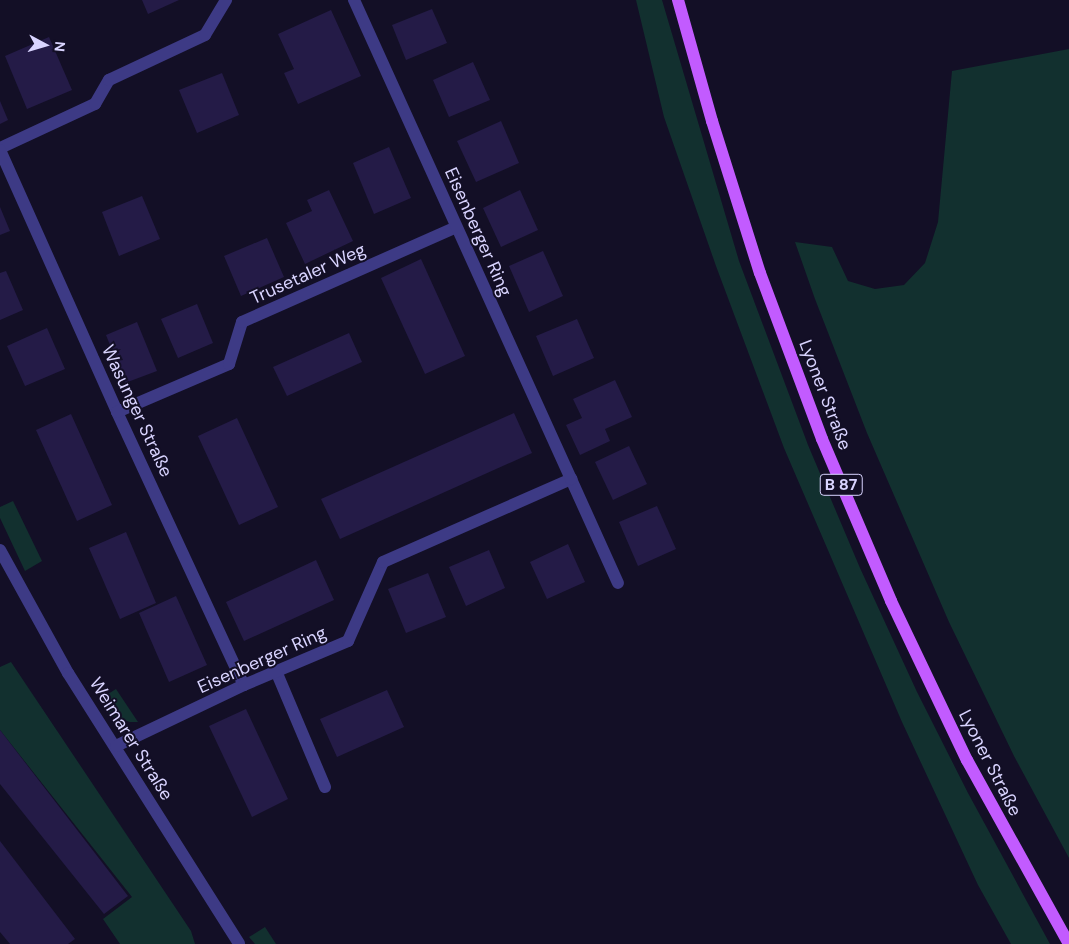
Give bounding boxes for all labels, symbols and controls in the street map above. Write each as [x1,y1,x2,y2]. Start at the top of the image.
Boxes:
north arrow [20,20,70,70]
text: N [50,41,69,53]
street label: Eisenberger Ring [440,164,516,300]
street label: Trusetaler Weg [247,239,369,309]
street label: Lyoner Straße [794,337,856,453]
street label: Wasunger Straße [97,342,177,480]
road number: B 87 [818,472,864,498]
street label: Eisenberger Ring [194,622,330,698]
street label: Weimarer Straße [85,674,177,804]
street label: Lyoner Straße [954,706,1026,820]

